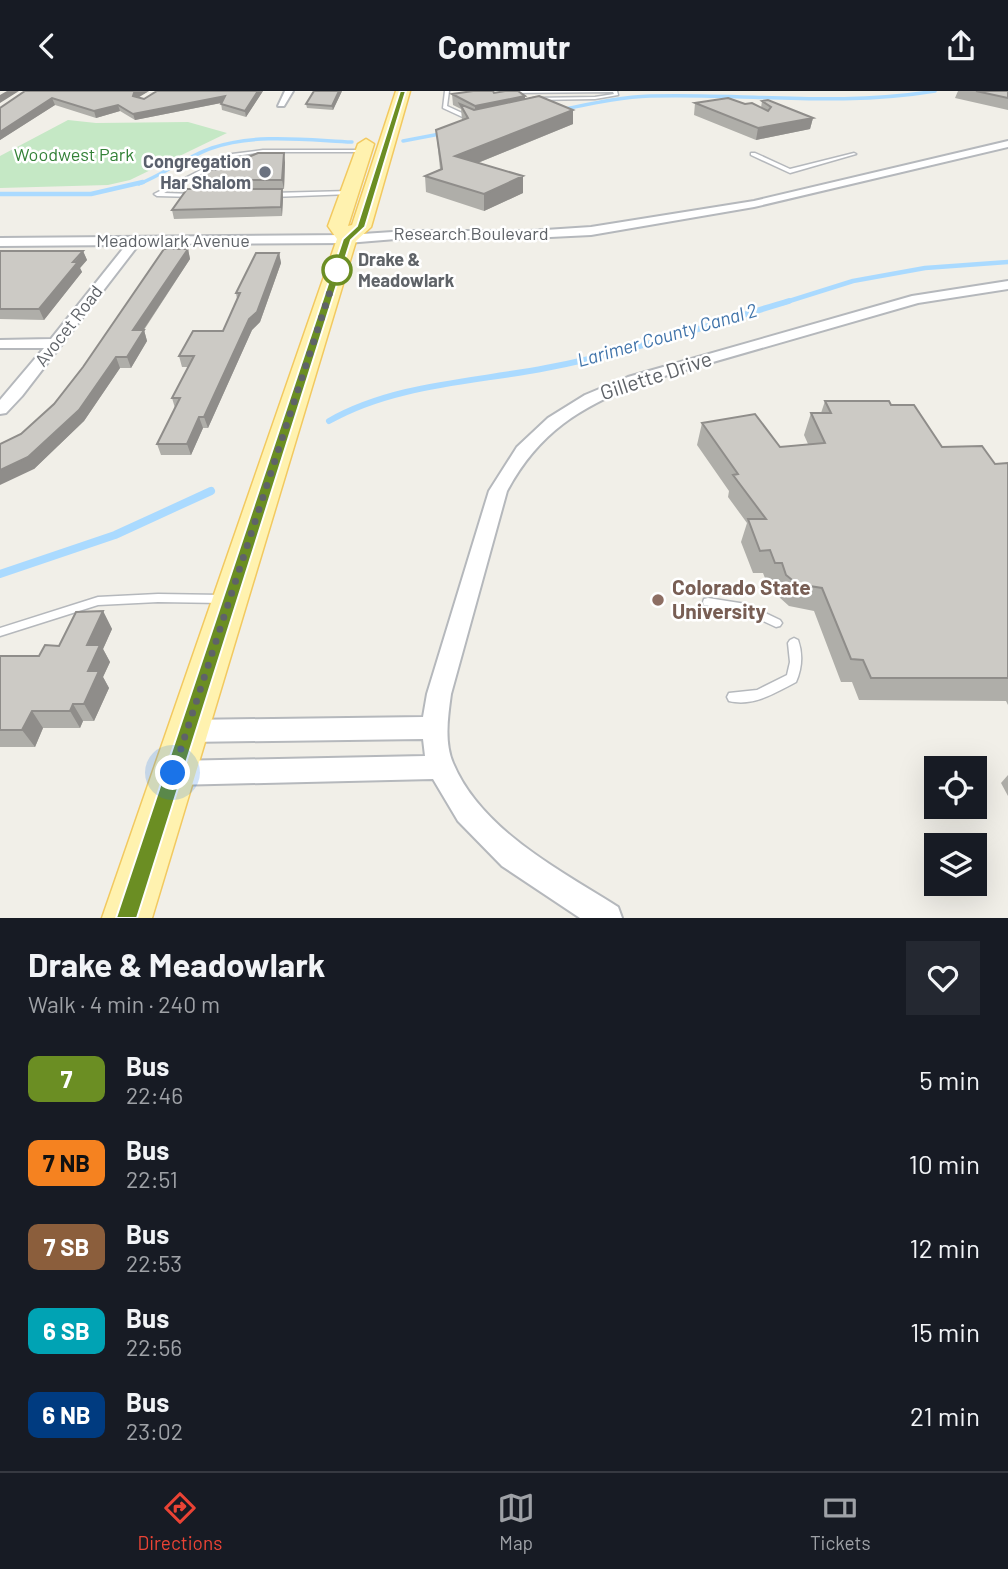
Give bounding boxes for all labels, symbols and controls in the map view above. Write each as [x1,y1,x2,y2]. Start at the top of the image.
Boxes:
icon: back [28,27,66,65]
text: Commutr [438,27,570,65]
icon: share [942,27,980,65]
park label: Woodwest Park [14,143,134,165]
place label: Congregation Har Shalom [143,150,251,193]
marker: Congregation Har Shalom [257,164,273,180]
street label: Research Boulevard [394,222,548,244]
street label: Meadowlark Avenue [96,229,250,251]
place label: Drake & Meadowlark [358,248,455,291]
marker: Drake & Meadowlark [322,255,352,285]
street label: Avocet Road [30,280,107,370]
water label: Larimer County Canal 2 [574,298,760,371]
street label: Gillette Drive [596,345,715,404]
place label: Colorado State University [672,574,811,623]
marker: Colorado State University [650,592,666,608]
your location [155,755,190,790]
map controls [924,756,987,896]
button: locate [924,756,987,819]
button: layers [924,833,987,896]
button: heart [906,941,980,1015]
text: Drake & Meadowlark [28,944,325,984]
text: Walk · 4 min · 240 m [28,990,220,1018]
text: Bus [126,1050,169,1081]
text: 7 [61,1064,72,1093]
text: 5 min [919,1064,980,1095]
text: 22:46 [126,1081,183,1109]
text: Bus [126,1134,169,1165]
text: 7 NB [43,1148,90,1177]
text: 10 min [909,1148,980,1179]
text: 22:51 [126,1165,178,1193]
text: Bus [126,1218,169,1249]
text: 7 SB [44,1232,89,1261]
text: 12 min [910,1232,980,1263]
text: 22:53 [126,1249,182,1277]
text: Bus [126,1302,169,1333]
text: 6 SB [43,1316,90,1345]
text: 15 min [910,1316,980,1347]
text: 22:56 [126,1333,182,1361]
text: Bus [126,1386,169,1417]
text: 6 NB [42,1400,91,1429]
text: 21 min [910,1400,980,1431]
text: 23:02 [126,1417,183,1445]
tab: Directions [137,1489,222,1554]
tab: Map [497,1489,535,1554]
tab: Tickets [810,1489,871,1554]

